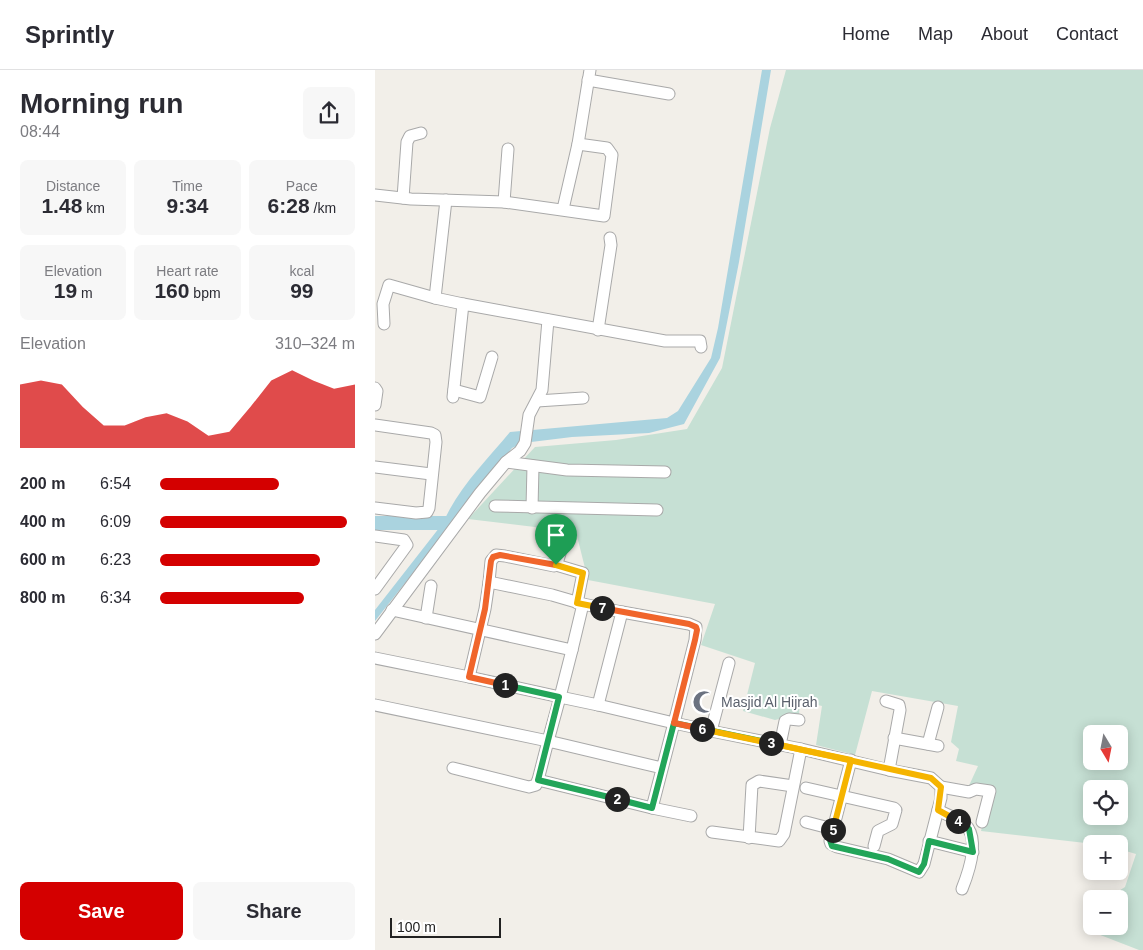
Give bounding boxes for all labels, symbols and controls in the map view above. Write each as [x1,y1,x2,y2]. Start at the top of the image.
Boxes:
text: Sprintly [25,21,114,48]
text: Home [842,24,890,44]
text: Map [918,24,953,44]
text: About [981,24,1028,44]
text: Contact [1056,24,1118,44]
button: share [303,87,355,139]
text: Morning run [20,88,183,119]
text: 08:44 [20,123,60,140]
text: Distance [46,178,100,194]
text: Time [172,178,203,194]
text: Pace [286,178,318,194]
text: 1.48 [41,194,82,217]
text: 9:34 [166,194,209,217]
text: 6:28 [268,194,310,217]
text: km [82,200,105,216]
text: /km [310,200,336,216]
text: Elevation [44,263,102,279]
text: Heart rate [156,263,219,279]
text: kcal [289,263,314,279]
text: 19 [54,279,77,302]
text: 160 [154,279,189,302]
text: 99 [290,279,314,302]
text: m [77,285,93,301]
text: bpm [189,285,221,301]
text: Elevation [20,335,86,352]
text: 310–324 m [275,335,355,352]
text: 200 m [20,475,65,492]
text: 6:54 [100,475,131,492]
text: 400 m [20,513,65,530]
text: 6:09 [100,513,131,530]
pin [535,514,577,565]
icon: arrive [542,521,570,549]
text: 600 m [20,551,65,568]
text: 6:23 [100,551,131,568]
text: 800 m [20,589,65,606]
text: 6:34 [100,589,131,606]
pin: 7 [589,596,615,620]
text: 7 [599,600,606,616]
pin: 1 [493,672,517,698]
text: 1 [502,677,509,693]
mosque icon: Masjid Al Hijrah [691,689,717,715]
place label: Masjid Al Hijrah [721,694,817,710]
pin: 6 [689,716,715,742]
text: 6 [699,721,706,737]
north arrow [1083,725,1127,770]
map controls [1083,725,1128,935]
pin: 3 [759,730,783,756]
text: 3 [768,735,775,751]
button: locate [1083,780,1128,825]
pin: 2 [605,786,629,812]
text: 2 [614,791,621,807]
pin: 4 [945,808,971,834]
text: 4 [955,813,962,829]
pin: 5 [821,818,845,842]
text: 5 [830,822,837,838]
button: + [1083,835,1128,880]
button: Save [20,882,183,940]
button: Share [193,882,355,940]
button: − [1083,890,1128,935]
scale bar [390,915,501,938]
text: 100 m [397,919,436,935]

